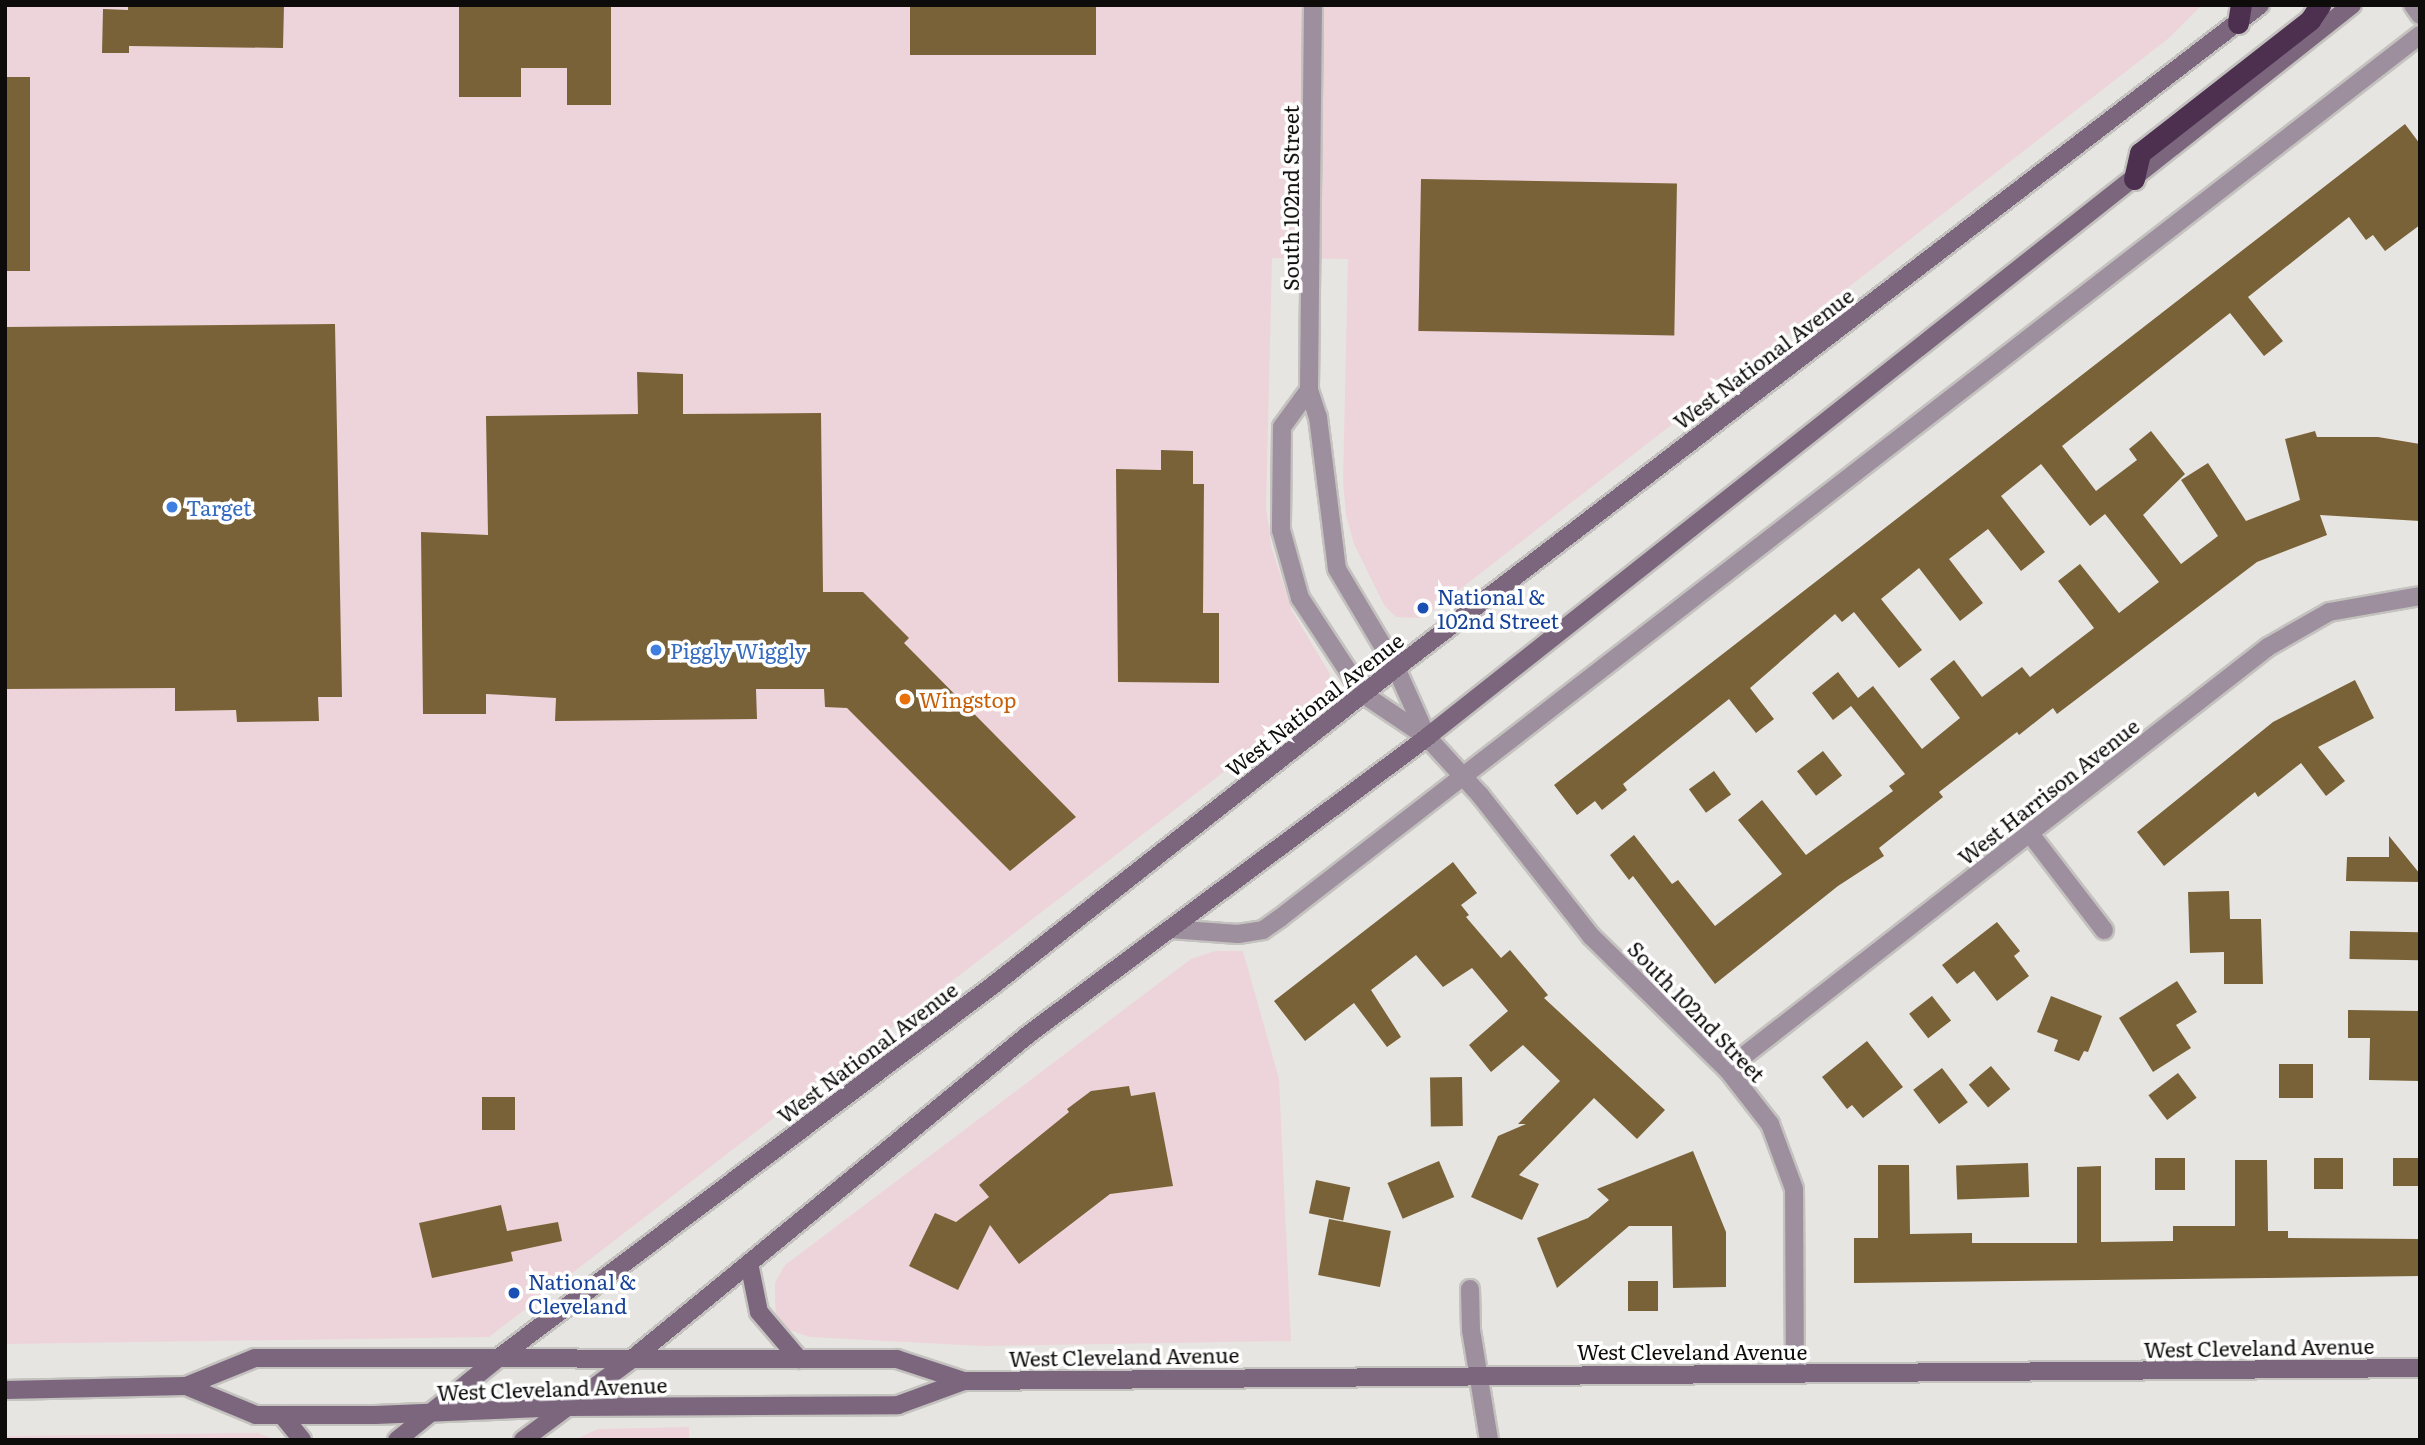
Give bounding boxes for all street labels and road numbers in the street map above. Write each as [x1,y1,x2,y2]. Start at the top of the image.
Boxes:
street label: South 102nd Street [1277,105,1303,291]
street label: West National Avenue [1668,282,1858,434]
street label: West National Avenue [1220,627,1408,781]
street label: West Harrison Avenue [1953,713,2143,869]
street label: South 102nd Street [1623,935,1771,1087]
street label: West National Avenue [772,976,962,1128]
street label: West Cleveland Avenue [2143,1332,2375,1362]
street label: West Cleveland Avenue [1577,1338,1807,1364]
street label: West Cleveland Avenue [1008,1341,1240,1371]
street label: West Cleveland Avenue [436,1371,668,1405]

